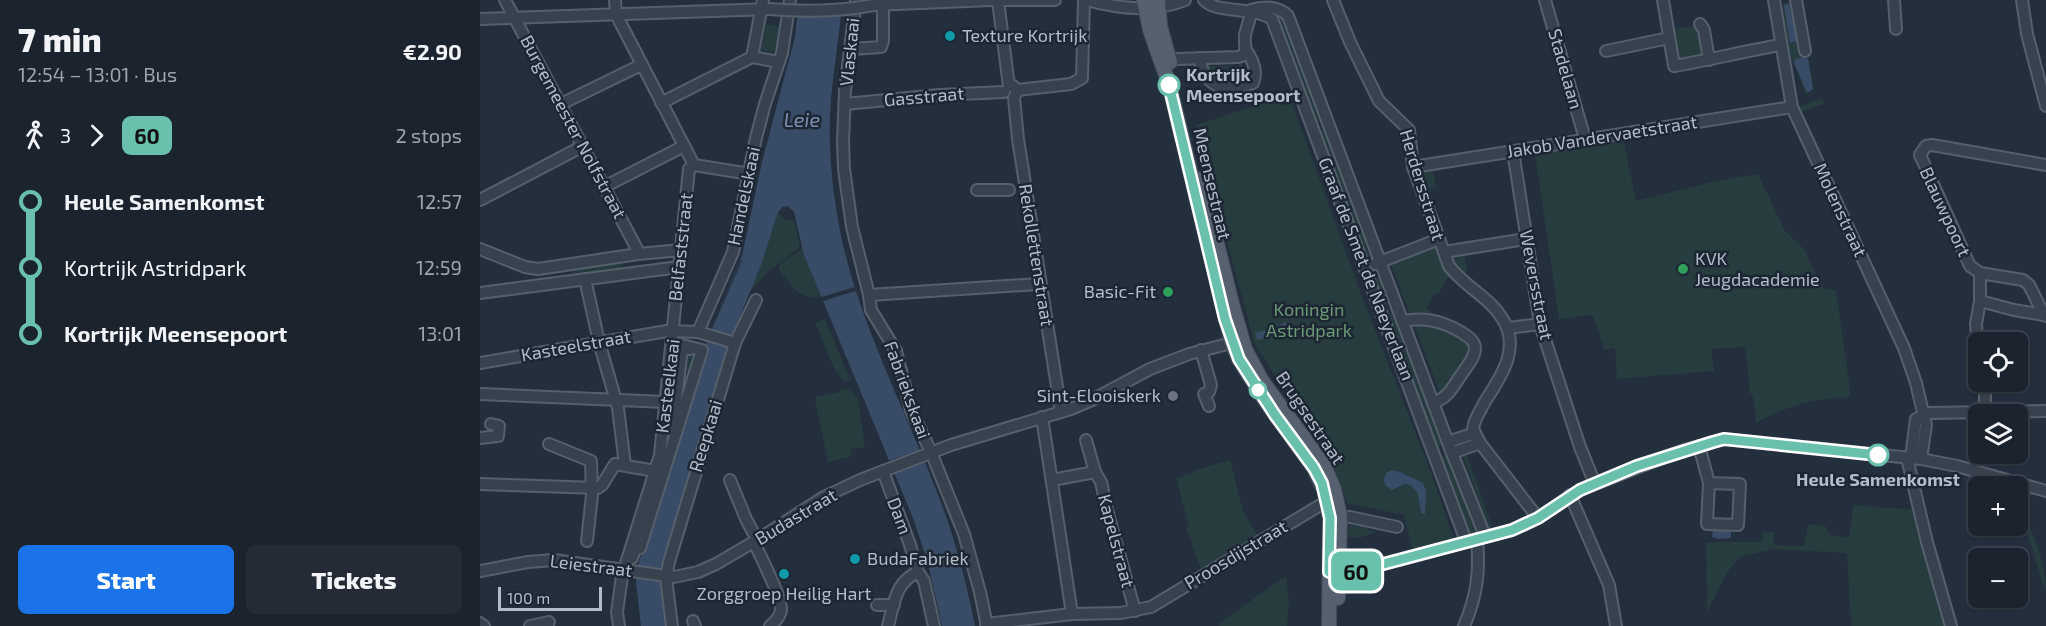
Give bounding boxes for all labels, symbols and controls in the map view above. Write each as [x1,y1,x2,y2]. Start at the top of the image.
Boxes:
street label: Vlaskaai [834,17,864,87]
text: 7 min [18,19,102,59]
place label: Texture Kortrijk [962,24,1087,46]
street label: Stadelaan [1544,26,1588,111]
marker: Texture Kortrijk [943,29,957,43]
street label: Burgemeester Nolfstraat [516,31,632,222]
text: €2.90 [403,38,462,64]
text: 12:54 – 13:01 · Bus [18,62,177,86]
place label: Kortrijk Meensepoort [1186,63,1301,106]
marker: Kortrijk Meensepoort [1158,74,1180,96]
street label: Gasstraat [883,82,965,110]
water label: Leie [784,107,820,131]
street label: Jakob Vandervaetstraat [1505,110,1699,162]
icon: walk [18,119,51,152]
icon: forward [80,119,113,152]
text: 3 [60,123,71,147]
text: 60 [134,123,160,148]
text: 2 stops [395,123,462,147]
street label: Meensestraat [1189,126,1237,242]
street label: Herdersstraat [1396,127,1450,243]
street label: Handelskaai [722,144,764,247]
street label: Graaf de Smet de Naeyerlaan [1314,154,1420,383]
street label: Molenstraat [1810,159,1872,260]
street label: Blauwpoort [1916,163,1976,260]
street label: Rekollettenstraat [1015,182,1059,328]
text: Heule Samenkomst [64,188,264,214]
text: 12:57 [417,189,462,213]
street label: Belfaststraat [663,192,697,302]
street label: Weversstraat [1516,228,1558,342]
place label: KVK Jeugdacademie [1695,247,1820,290]
text: Kortrijk Astridpark [64,254,247,280]
text: 12:59 [416,255,462,279]
marker: KVK Jeugdacademie [1676,262,1690,276]
place label: Basic-Fit [1084,280,1156,302]
marker: Basic-Fit [1161,285,1175,299]
park label: Koningin Astridpark [1266,298,1352,341]
text: Kortrijk Meensepoort [64,320,287,346]
text: 13:01 [418,321,462,345]
street label: Kasteelstraat [519,325,633,365]
map controls [1968,332,2028,608]
button: locate [1968,332,2028,392]
street label: Kasteelkaai [650,338,684,434]
street label: Fabriekskaai [880,338,936,442]
street label: Brugsestraat [1272,367,1350,468]
unlabelled marker [1249,381,1267,399]
place label: Sint-Elooiskerk [1037,384,1161,406]
marker: Sint-Elooiskerk [1166,389,1180,403]
street label: Reepkaai [684,397,726,474]
button: layers [1968,404,2028,464]
marker: Heule Samenkomst [1867,444,1889,466]
place label: Heule Samenkomst [1796,468,1961,490]
button: + [1968,476,2028,536]
street label: Budastraat [751,483,840,549]
street label: Kapelstraat [1094,492,1140,590]
street label: Dam [883,494,917,537]
street label: Proosdijstraat [1180,515,1291,594]
button: Start [18,545,234,614]
button: Tickets [246,545,462,614]
place label: BudaFabriek [867,547,969,569]
button: − [1968,548,2028,608]
street label: Leiestraat [549,549,634,581]
marker: BudaFabriek [848,552,862,566]
line badge: 60 [1329,552,1383,590]
text: 60 [1343,559,1369,584]
marker: Zorggroep Heilig Hart [777,567,791,581]
place label: Zorggroep Heilig Hart [697,582,872,604]
scale bar [498,584,602,612]
text: 100 m [507,588,550,607]

